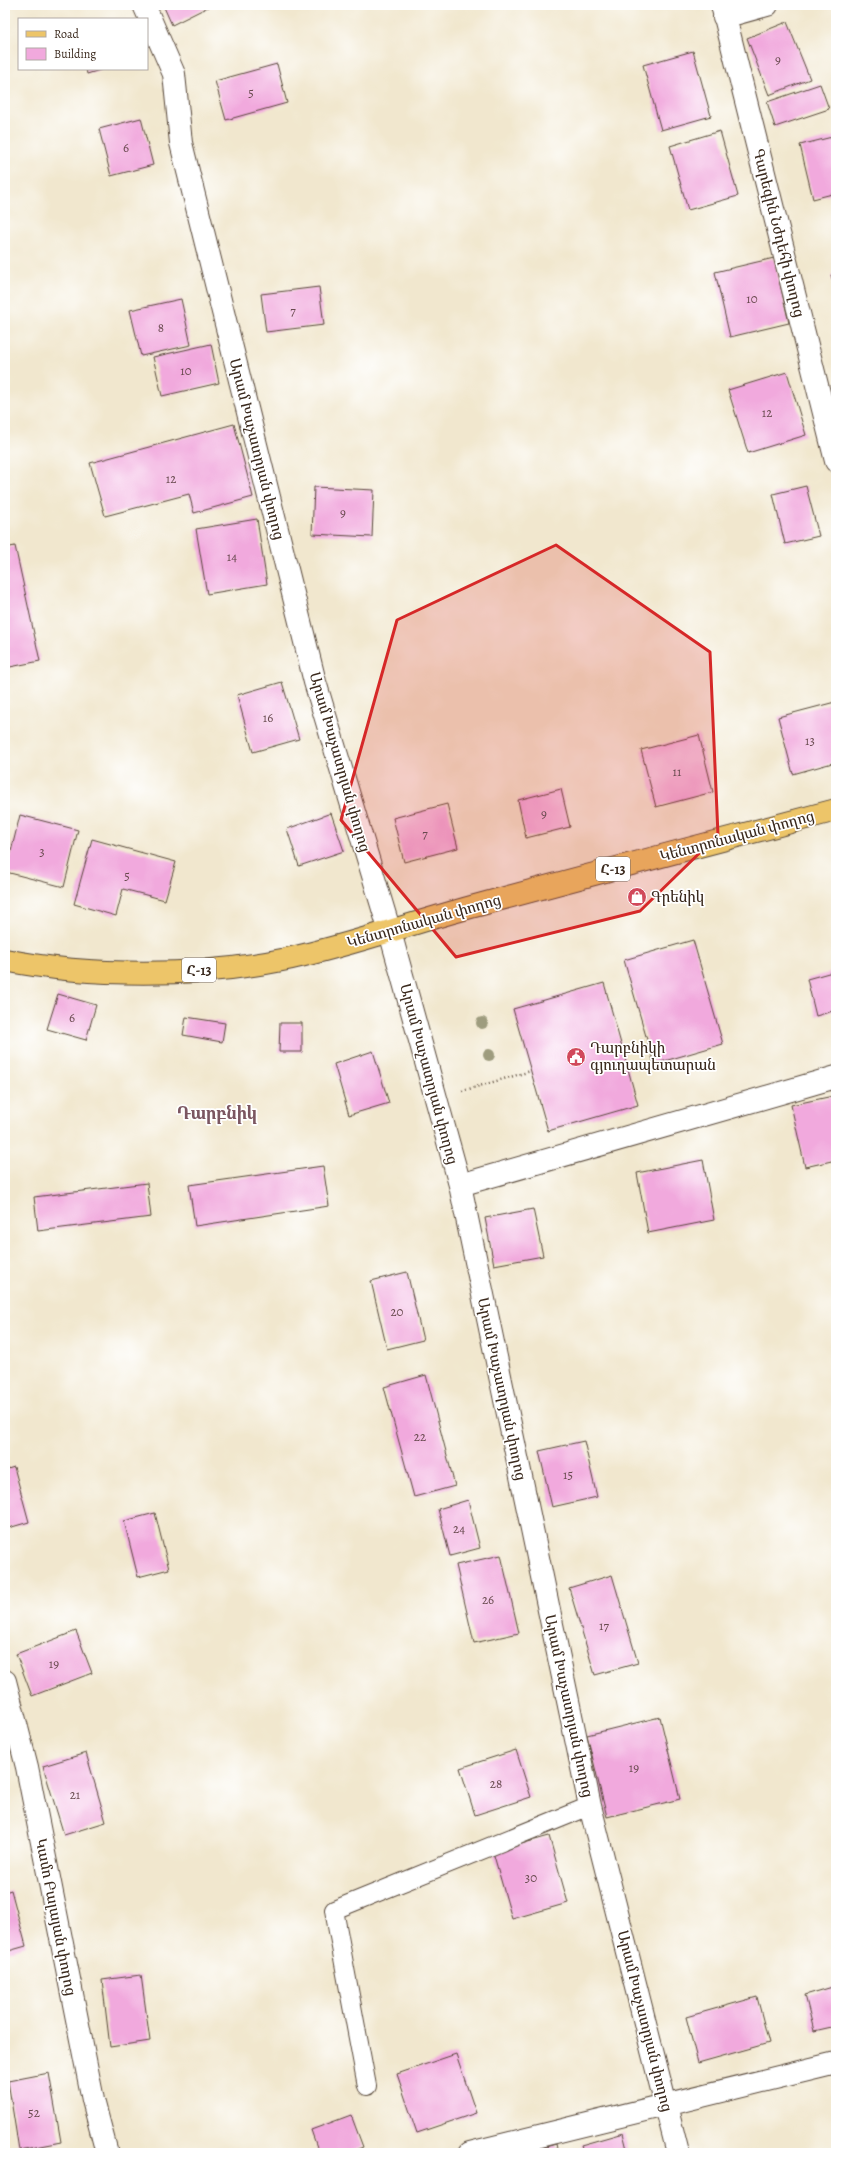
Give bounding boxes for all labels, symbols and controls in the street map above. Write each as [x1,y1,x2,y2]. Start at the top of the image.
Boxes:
legend [18,18,148,70]
text: Road [54,26,80,42]
text: Building [54,46,96,62]
house number: 9 [775,51,781,68]
house number: 5 [248,84,254,101]
house number: 6 [123,139,129,156]
street label: Գարեգին Նժդեհի փողոց [748,147,810,319]
house number: 10 [746,290,758,307]
house number: 7 [290,302,296,319]
house number: 8 [158,319,164,336]
street label: Արամ Խաչատրյան փողոց [225,356,289,542]
house number: 10 [180,362,192,379]
house number: 12 [762,404,772,421]
house number: 12 [166,470,176,487]
house number: 9 [340,504,346,521]
house number: 14 [227,548,237,565]
street label: Արամ Խաչատրյան փողոց [305,670,375,854]
house number: 16 [263,709,273,726]
house number: 13 [805,732,815,749]
house number: 11 [673,763,682,780]
house number: 9 [541,805,547,822]
street label: Կենտրոնական փողոց [658,806,816,866]
house number: 7 [422,825,428,842]
house number: 3 [39,843,45,860]
road number: Հ-13 [596,857,630,881]
house number: 5 [124,867,130,884]
shop icon: Գրենիկ [626,886,648,908]
place label: Գրենիկ [651,887,704,907]
street label: Կենտրոնական փողոց [345,889,503,953]
road number: Հ-13 [182,958,216,982]
street label: Արամ Խաչատրյան փողոց [395,981,463,1167]
house number: 6 [69,1009,75,1026]
place label: Դարբնիկի գյուղապետարան [590,1038,716,1075]
public building icon: Դարբնիկի գյուղապետարան [565,1046,587,1068]
district label: Դարբնիկ [177,1102,257,1125]
street label: Արամ Խաչատրյան փողոց [473,1296,531,1482]
house number: 20 [390,1303,404,1320]
house number: 22 [414,1428,426,1445]
house number: 15 [563,1466,573,1483]
house number: 24 [453,1520,465,1537]
house number: 26 [482,1591,494,1608]
street label: Արամ Խաչատրյան փողոց [540,1613,598,1799]
house number: 17 [599,1617,609,1634]
house number: 19 [49,1655,59,1672]
house number: 19 [629,1759,639,1776]
house number: 28 [490,1775,502,1792]
house number: 21 [70,1786,81,1803]
street label: Կամո Բալայան փողոց [31,1837,81,1997]
house number: 30 [525,1869,537,1886]
street label: Արամ Խաչատրյան փողոց [613,1928,677,2114]
house number: 52 [28,2104,40,2121]

